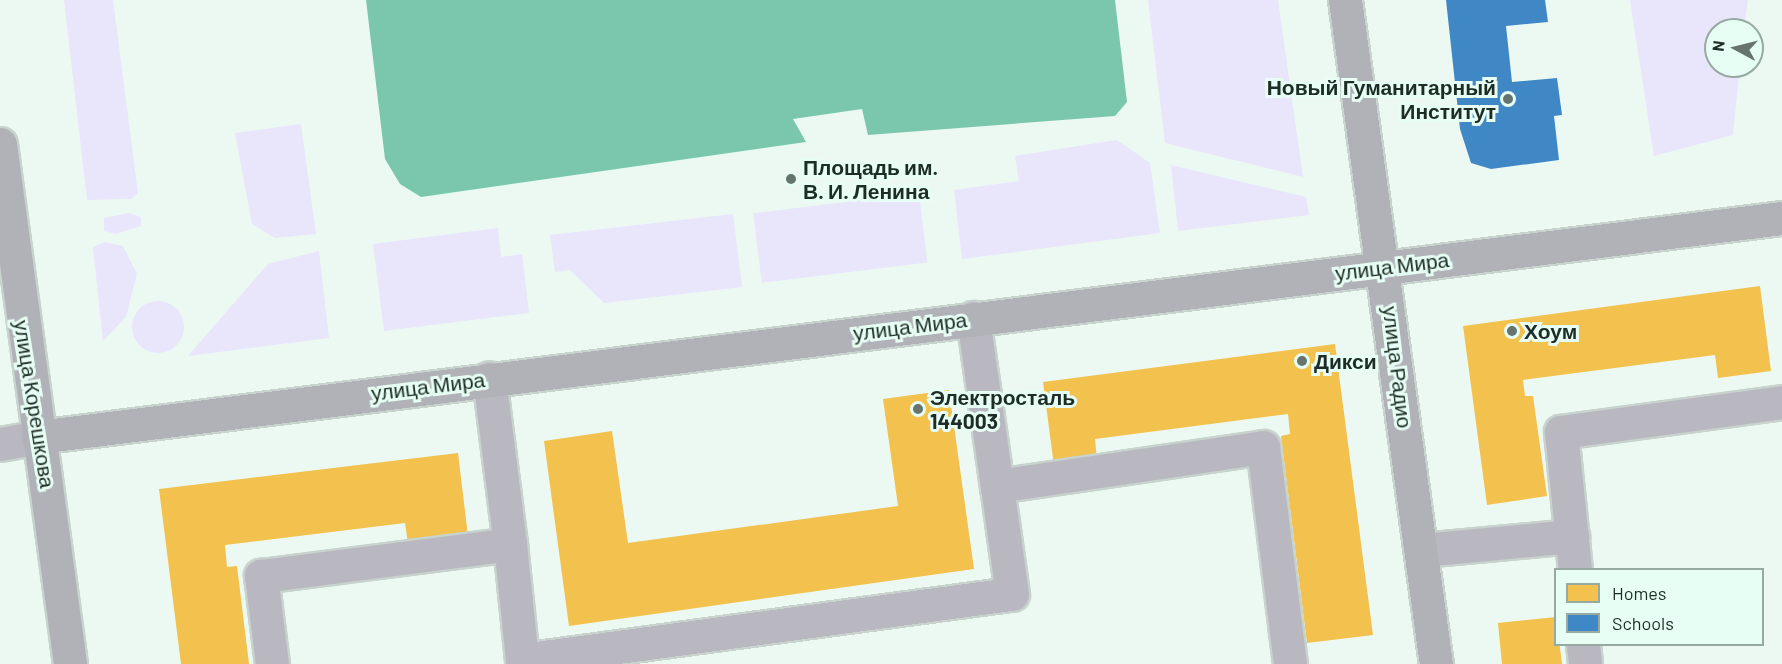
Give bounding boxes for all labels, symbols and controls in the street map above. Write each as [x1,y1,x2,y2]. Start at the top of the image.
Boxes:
north arrow [1704,18,1764,78]
text: N [1708,40,1728,52]
place label: Новый Гуманитарный Институт [1267,74,1496,124]
marker: Новый Гуманитарный Институт [1501,92,1515,106]
place label: Площадь им. В. И. Ленина [803,154,938,204]
marker: Площадь им. В. И. Ленина [784,172,798,186]
street label: улица Мира [1334,247,1450,285]
street label: улица Радио [1378,305,1418,429]
street label: улица Мира [852,307,968,345]
street label: улица Корешкова [9,318,61,490]
place label: Хоум [1524,318,1577,344]
marker: Хоум [1505,324,1519,338]
place label: Дикси [1314,348,1377,374]
marker: Дикси [1295,354,1309,368]
street label: улица Мира [370,367,486,405]
place label: Электросталь 144003 [930,384,1075,434]
marker: Электросталь 144003 [911,402,925,416]
legend [1554,568,1764,646]
text: Homes [1612,582,1666,604]
text: Schools [1612,612,1674,634]

